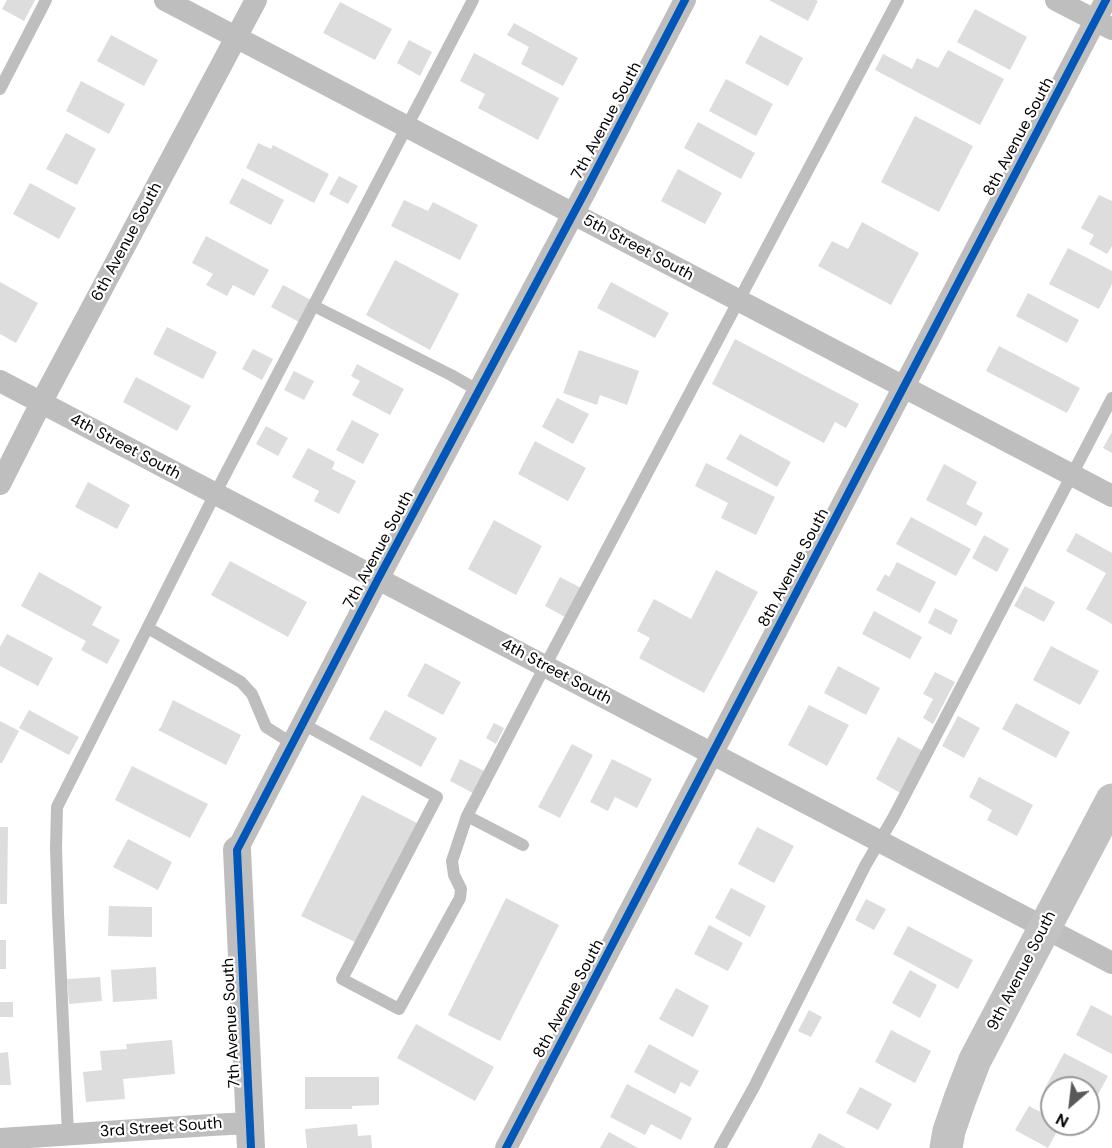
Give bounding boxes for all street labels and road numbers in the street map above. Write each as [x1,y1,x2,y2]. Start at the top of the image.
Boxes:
street label: 7th Avenue South [568,59,646,183]
street label: 8th Avenue South [980,74,1058,200]
street label: 6th Avenue South [88,179,166,305]
street label: 5th Street South [579,211,697,285]
street label: 4th Street South [66,410,184,484]
street label: 7th Avenue South [340,488,418,612]
street label: 8th Avenue South [755,505,833,631]
street label: 4th Street South [497,635,615,709]
street label: 9th Avenue South [984,908,1060,1034]
street label: 8th Avenue South [530,936,608,1062]
street label: 7th Avenue South [219,957,245,1089]
street label: 3rd Street South [99,1114,223,1142]

